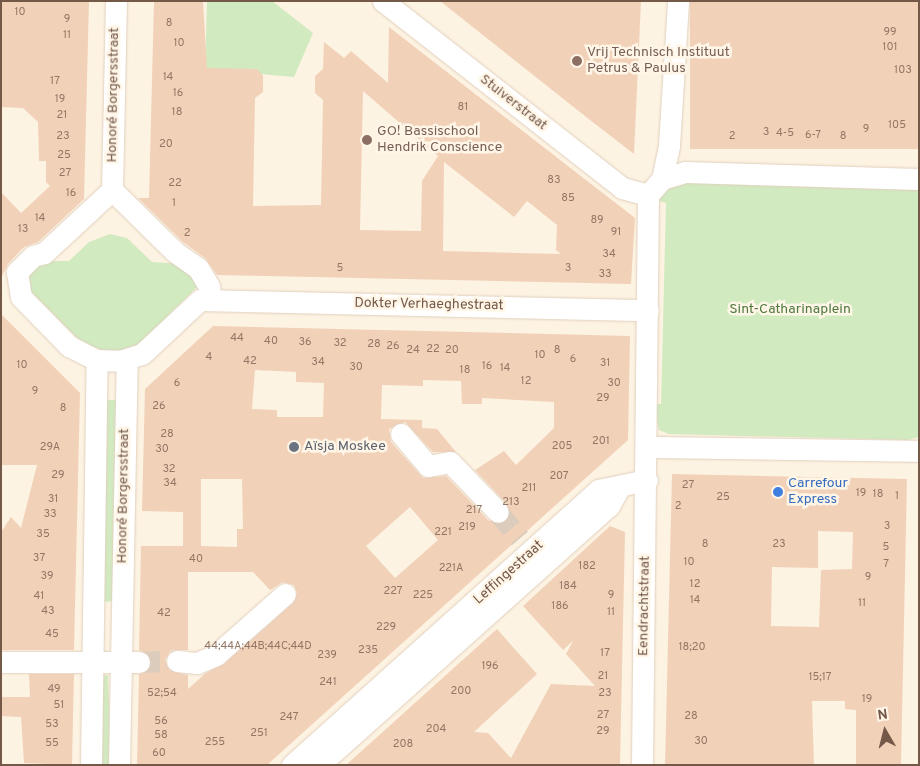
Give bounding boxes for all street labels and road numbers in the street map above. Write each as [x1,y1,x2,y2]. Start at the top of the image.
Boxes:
street label: Honoré Borgersstraat [104,27,124,163]
street label: Stuiverstraat [476,71,550,135]
street label: Dokter Verhaeghestraat [354,295,504,315]
street label: Honoré Borgersstraat [114,428,134,564]
street label: Leffingestraat [471,537,547,609]
street label: Eendrachtstraat [636,556,654,656]

